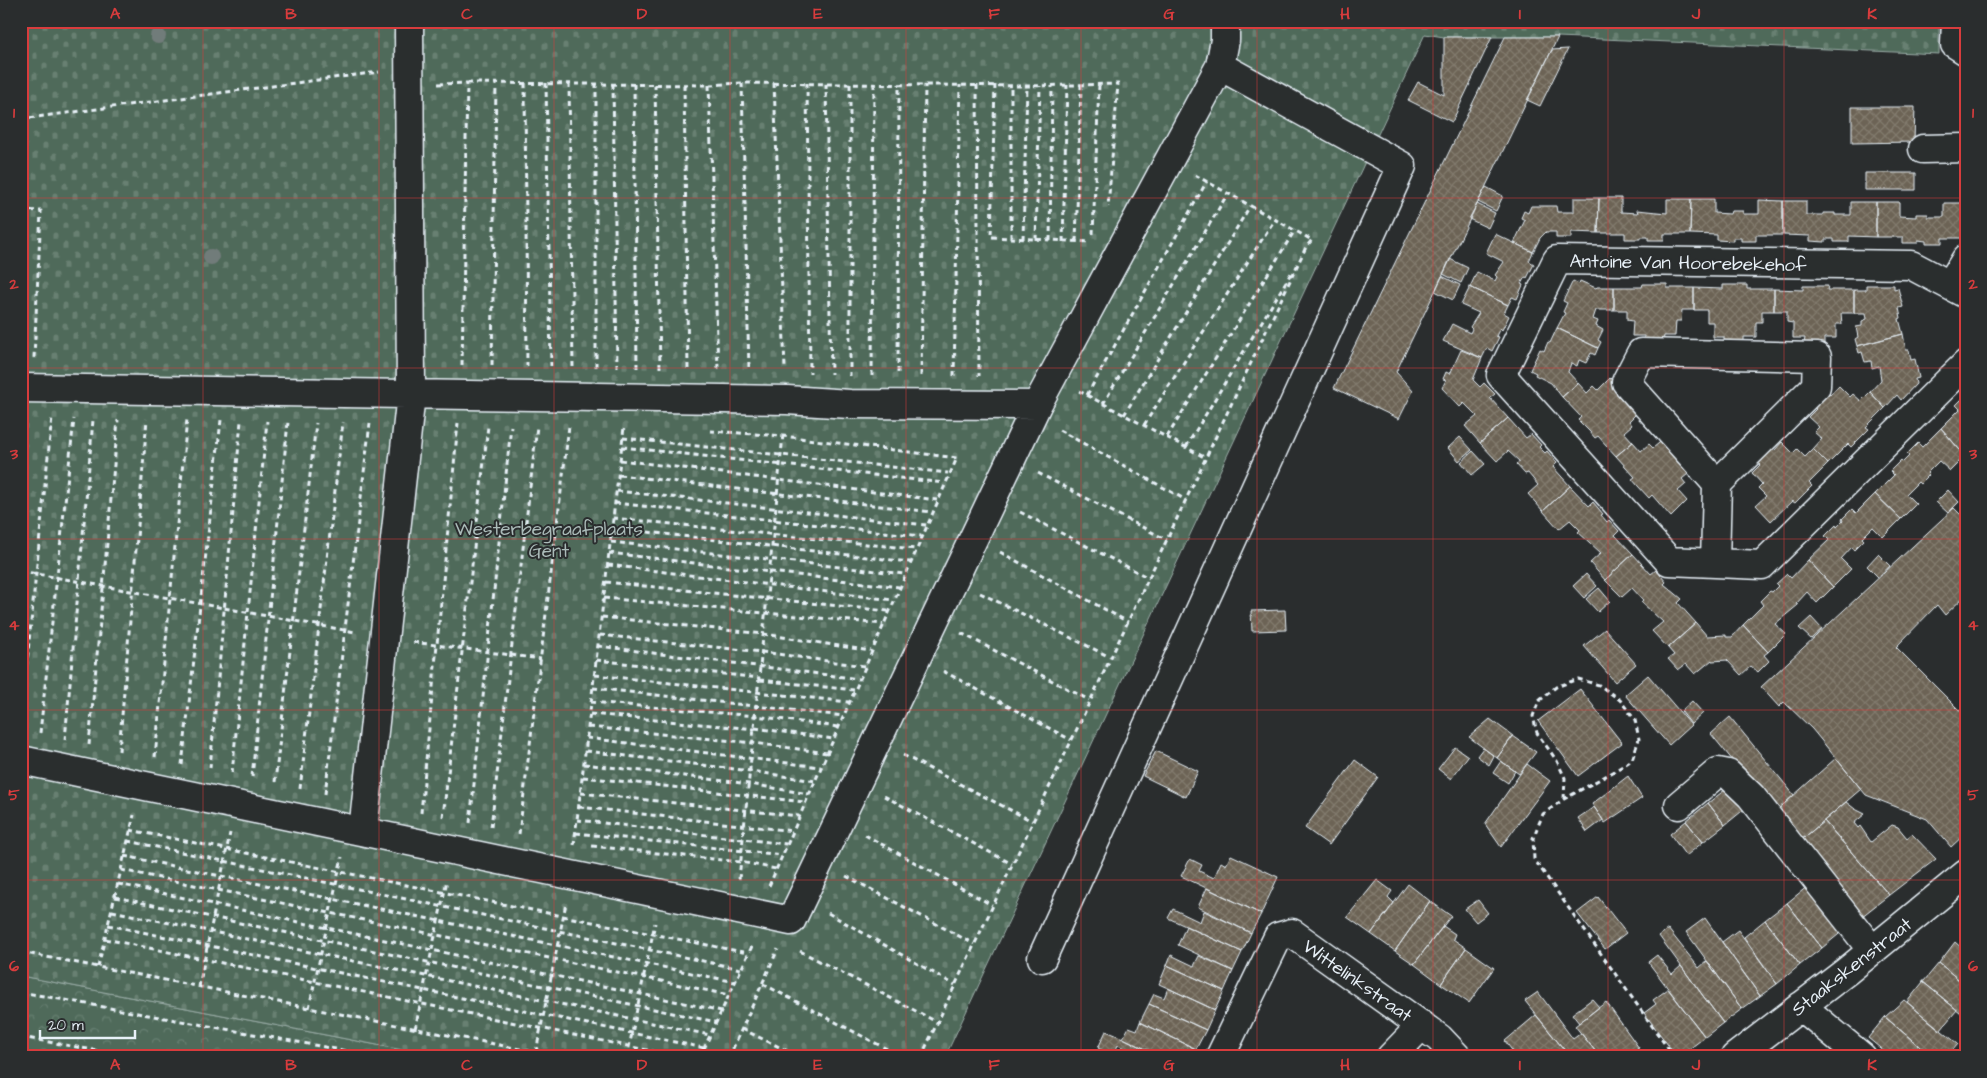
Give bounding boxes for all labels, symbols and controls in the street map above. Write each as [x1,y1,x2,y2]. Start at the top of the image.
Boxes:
text: A [110,3,121,25]
text: B [285,3,297,25]
text: C [461,3,473,25]
text: D [637,3,648,25]
text: E [813,3,823,25]
text: F [988,3,1000,25]
text: G [1163,3,1175,25]
text: H [1340,3,1350,25]
text: I [1519,3,1521,25]
text: J [1691,3,1701,25]
text: K [1867,3,1877,25]
text: 1 [13,102,16,124]
text: 1 [1972,102,1975,124]
street label: Antoine Van Hoorebekehof [1569,248,1807,279]
text: 2 [8,273,19,295]
text: 2 [1967,273,1978,295]
text: 3 [9,443,19,465]
text: 3 [1968,443,1978,465]
park label: Westerbegraafplaats Gent [455,516,643,565]
text: 4 [9,614,20,636]
text: 4 [1968,614,1979,636]
text: 5 [8,784,20,806]
text: 5 [1967,784,1979,806]
street label: Staakskenstraat [1786,911,1918,1023]
street label: Wittelinkstraat [1297,933,1418,1029]
text: 6 [9,955,19,977]
text: 6 [1968,955,1978,977]
scale bar [40,1008,135,1040]
text: 20 m [48,1015,84,1036]
text: A [110,1054,121,1076]
text: B [285,1054,297,1076]
text: C [461,1054,473,1076]
text: D [637,1054,648,1076]
text: E [813,1054,823,1076]
text: F [988,1054,1000,1076]
text: G [1163,1054,1175,1076]
text: H [1340,1054,1350,1076]
text: I [1519,1054,1521,1076]
text: J [1691,1054,1701,1076]
text: K [1867,1054,1877,1076]

